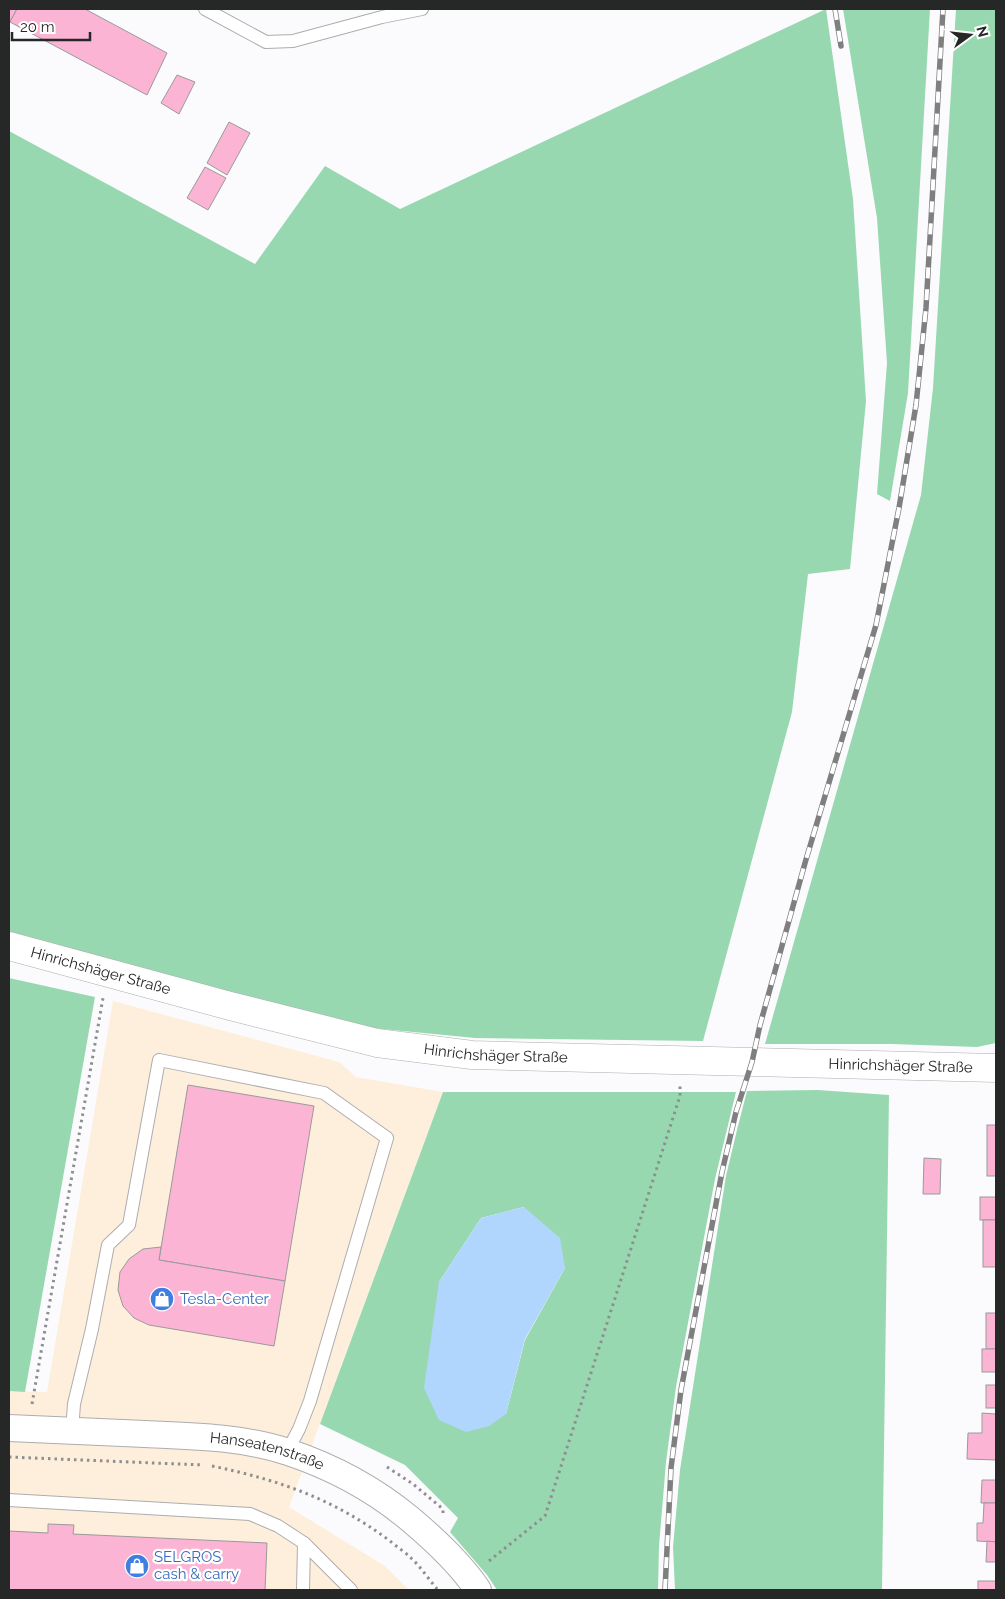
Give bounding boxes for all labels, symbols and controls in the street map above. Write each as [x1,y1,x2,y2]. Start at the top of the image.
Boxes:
scale bar [12,10,90,42]
north arrow [945,10,995,60]
text: 20 m [20,18,55,36]
text: N [973,24,992,39]
street label: Hinrichshäger Straße [29,943,173,999]
street label: Hinrichshäger Straße [423,1040,568,1066]
street label: Hinrichshäger Straße [828,1055,973,1076]
shop icon: Tesla-Center [149,1286,175,1312]
place label: Tesla-Center [180,1290,270,1308]
street label: Hanseatenstraße [209,1428,327,1474]
place label: SELGROS cash & carry [154,1548,239,1583]
shop icon: SELGROS cash & carry [124,1553,150,1579]

